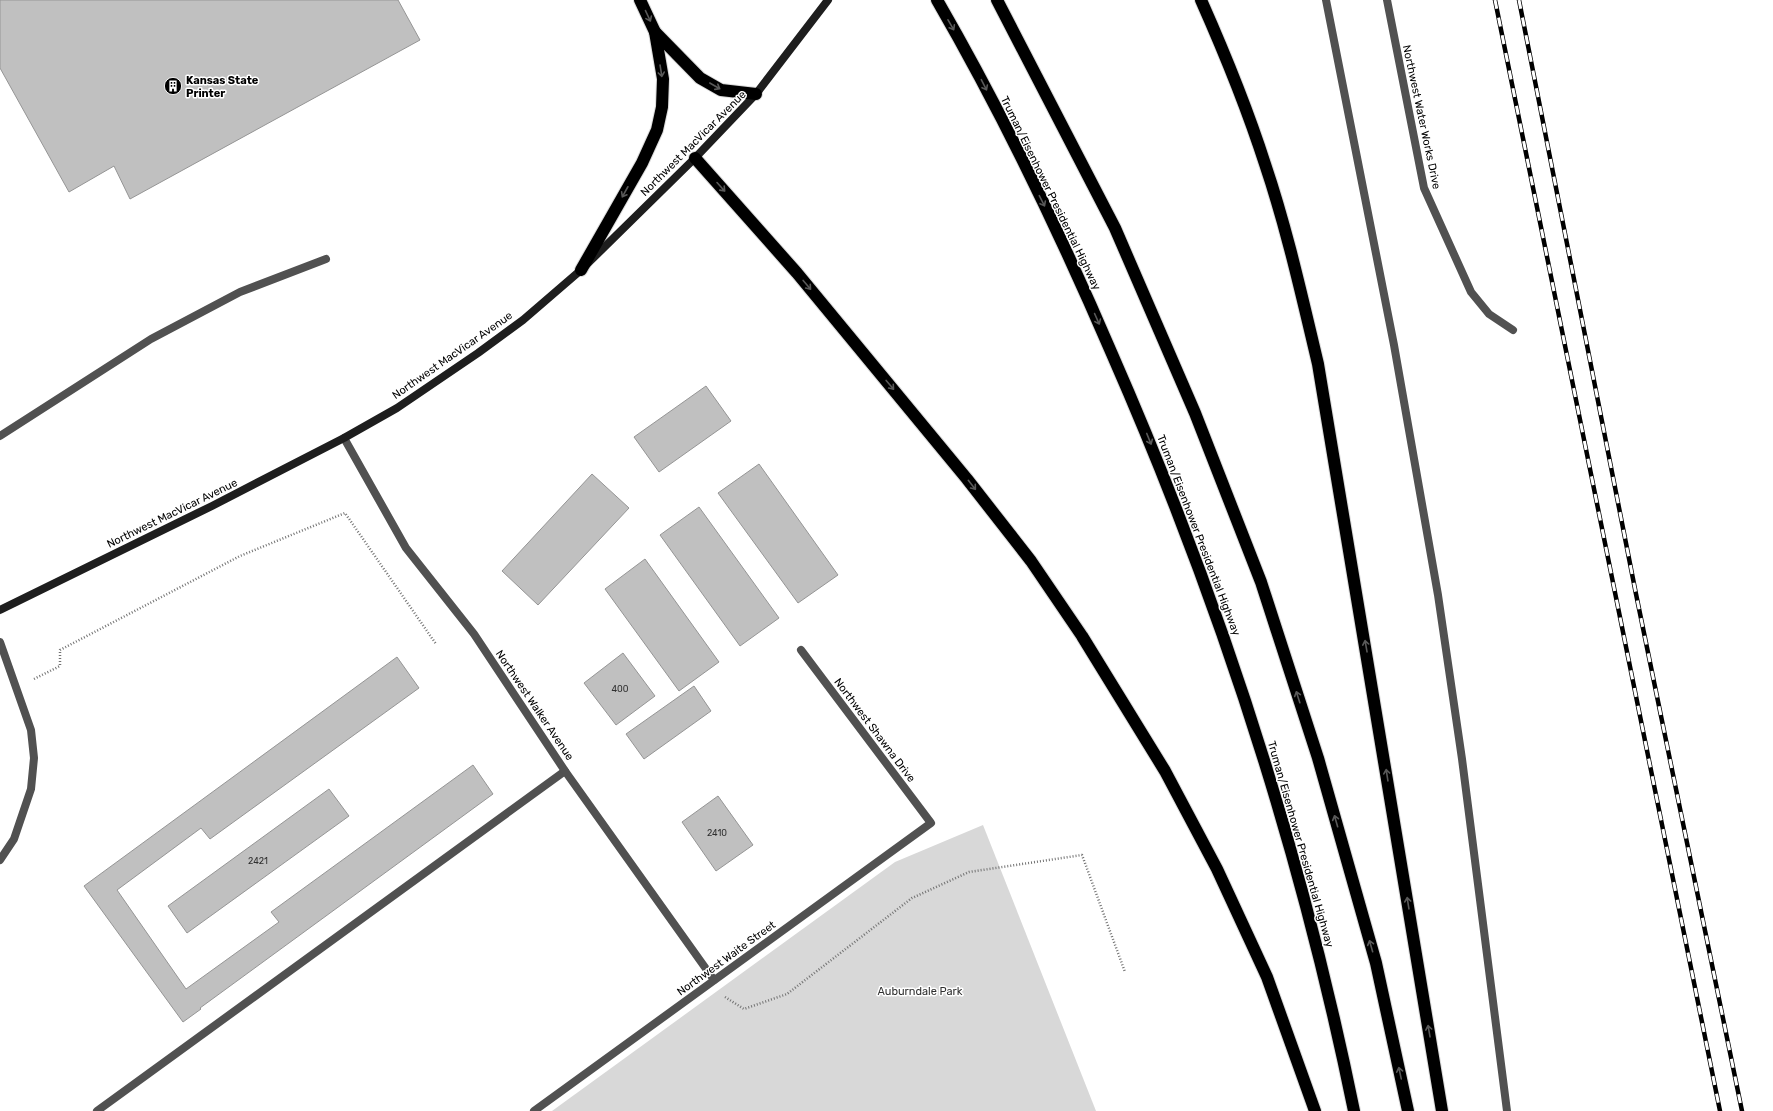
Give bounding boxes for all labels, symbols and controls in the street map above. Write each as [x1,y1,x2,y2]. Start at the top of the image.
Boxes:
one-way arrow [645,10,652,22]
one-way arrow [948,19,956,31]
street label: Northwest Water Works Drive [1400,44,1443,190]
one-way arrow [658,64,666,77]
place label: Kansas State Printer [186,74,259,100]
building icon: Kansas State Printer [163,76,183,96]
one-way arrow [980,79,988,91]
one-way arrow [709,83,721,91]
street label: Northwest MacVicar Avenue [638,88,749,199]
street label: Truman/Eisenhower Presidential Highway [998,94,1103,292]
one-way arrow [716,182,725,192]
one-way arrow [621,186,629,198]
one-way arrow [1039,195,1046,207]
one-way arrow [802,279,811,290]
street label: Northwest MacVicar Avenue [390,309,515,402]
one-way arrow [1094,313,1101,325]
one-way arrow [885,379,894,390]
one-way arrow [1145,432,1153,444]
street label: Truman/Eisenhower Presidential Highway [1154,433,1243,637]
street label: Northwest MacVicar Avenue [105,476,240,551]
one-way arrow [968,480,977,491]
one-way arrow [1361,640,1369,653]
street label: Northwest Walker Avenue [493,648,576,763]
street label: Northwest Shawna Drive [831,676,918,785]
house number: 400 [611,684,629,694]
one-way arrow [1294,690,1301,703]
street label: Truman/Eisenhower Presidential Highway [1265,739,1336,949]
one-way arrow [1383,768,1391,781]
one-way arrow [1332,815,1339,828]
house number: 2410 [707,828,727,838]
house number: 2421 [248,856,268,866]
one-way arrow [1404,897,1412,910]
street label: Northwest Waite Street [675,918,779,999]
one-way arrow [1367,940,1374,953]
park label: Auburndale Park [878,985,963,998]
one-way arrow [1425,1025,1433,1038]
one-way arrow [1395,1067,1403,1080]

